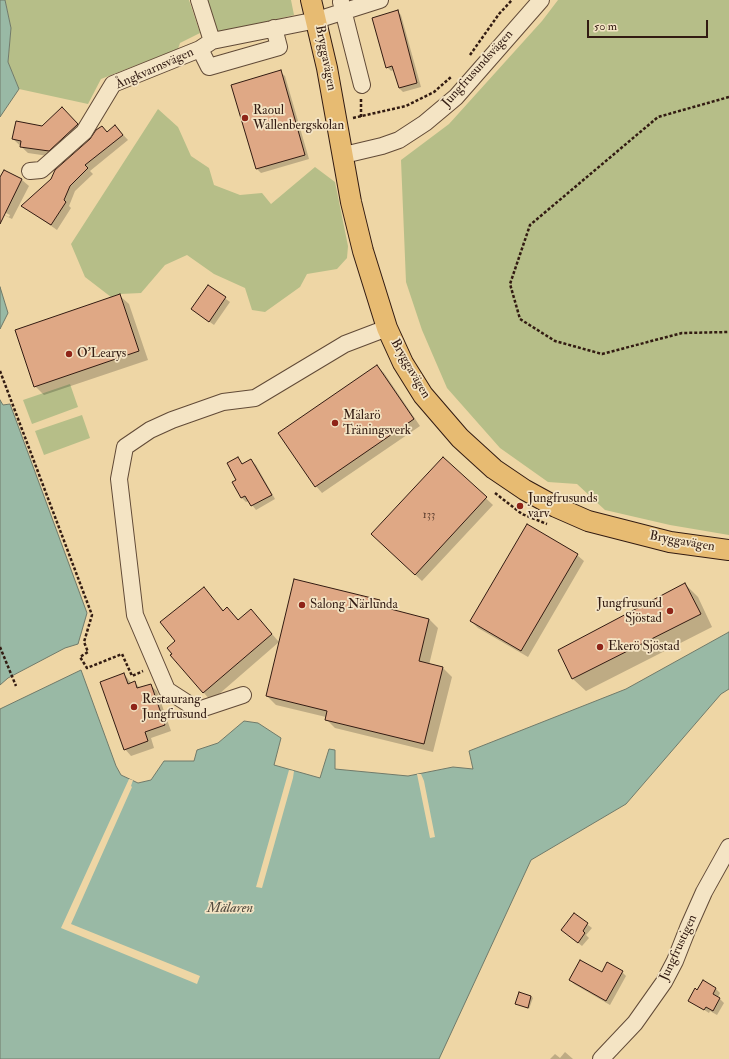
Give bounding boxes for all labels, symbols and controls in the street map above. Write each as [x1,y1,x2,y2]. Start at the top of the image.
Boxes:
scale bar [589,12,710,38]
text: 50 m [594,19,617,34]
street label: Bryggavägen [311,24,339,92]
street label: Jungfrusundsvägen [439,27,517,111]
street label: Ångkvarnsvägen [114,45,196,93]
place label: Raoul Wallenbergskolan [253,103,344,134]
marker: Raoul Wallenbergskolan [240,113,250,123]
street label: Bryggavägen [387,336,433,402]
place label: O'Learys [77,346,126,362]
marker: O'Learys [64,349,74,359]
place label: Mälarö Träningsverk [343,408,411,439]
marker: Mälarö Träningsverk [330,418,340,428]
place label: Jungfrusunds varv [528,491,597,522]
marker: Jungfrusunds varv [515,501,525,511]
house number: 133 [423,509,435,523]
street label: Bryggavägen [648,529,716,555]
place label: Jungfrusund Sjöstad [597,596,662,627]
place label: Salong Närlunda [310,597,398,613]
marker: Salong Närlunda [297,600,307,610]
marker: Jungfrusund Sjöstad [665,606,675,616]
place label: Ekerö Sjöstad [608,639,680,655]
marker: Ekerö Sjöstad [595,642,605,652]
place label: Restaurang Jungfrusund [142,692,207,723]
marker: Restaurang Jungfrusund [129,702,139,712]
water label: Mälaren [207,901,253,917]
street label: Jungfrustigen [657,912,701,984]

